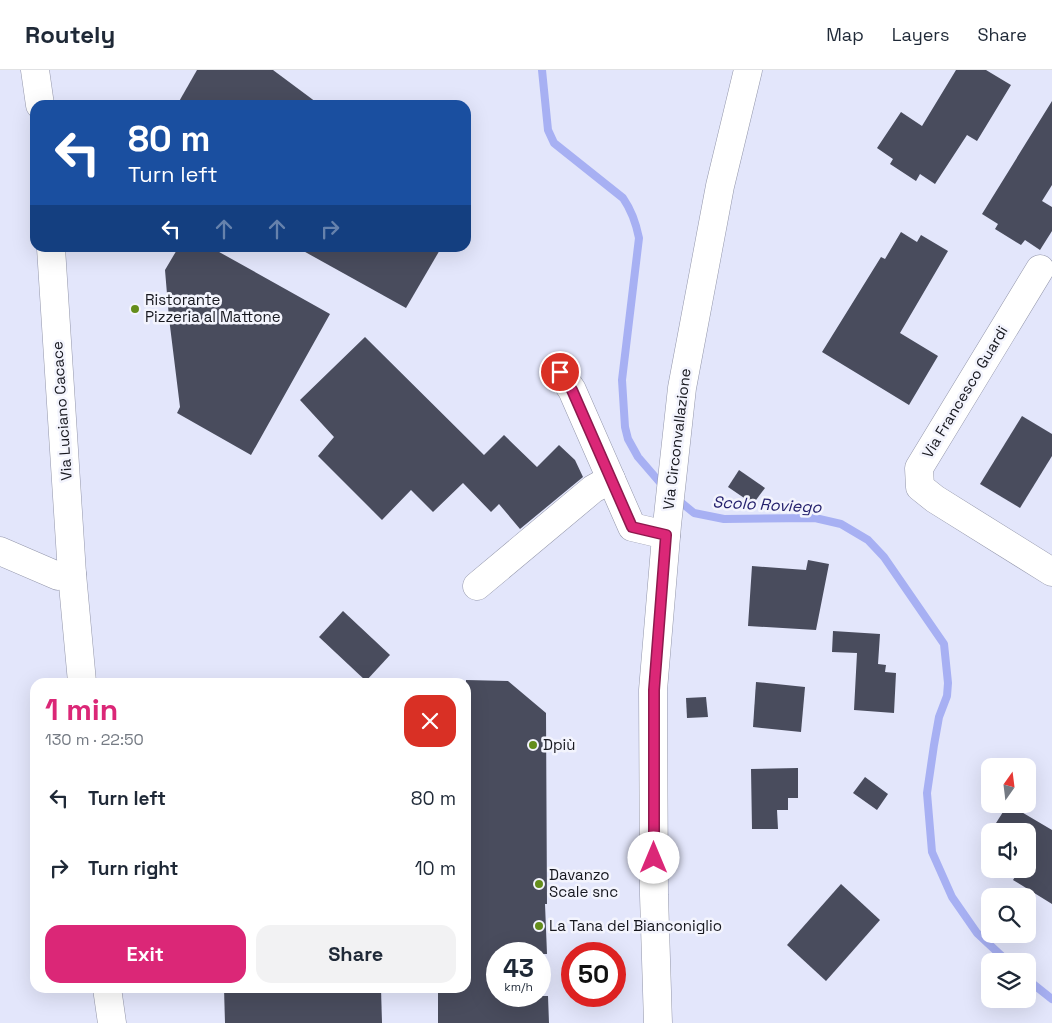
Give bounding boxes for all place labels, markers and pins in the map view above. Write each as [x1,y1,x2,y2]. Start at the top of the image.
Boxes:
place label: Ristorante Pizzeria al Mattone [145,290,281,326]
marker: Ristorante Pizzeria al Mattone [129,303,141,315]
pin [539,351,581,393]
place label: Dpiù [543,735,575,754]
marker: Dpiù [527,739,539,751]
place label: Davanzo Scale snc [549,865,618,901]
marker: Davanzo Scale snc [533,878,545,890]
place label: La Tana del Bianconiglio [549,916,722,935]
marker: La Tana del Bianconiglio [533,920,545,932]

